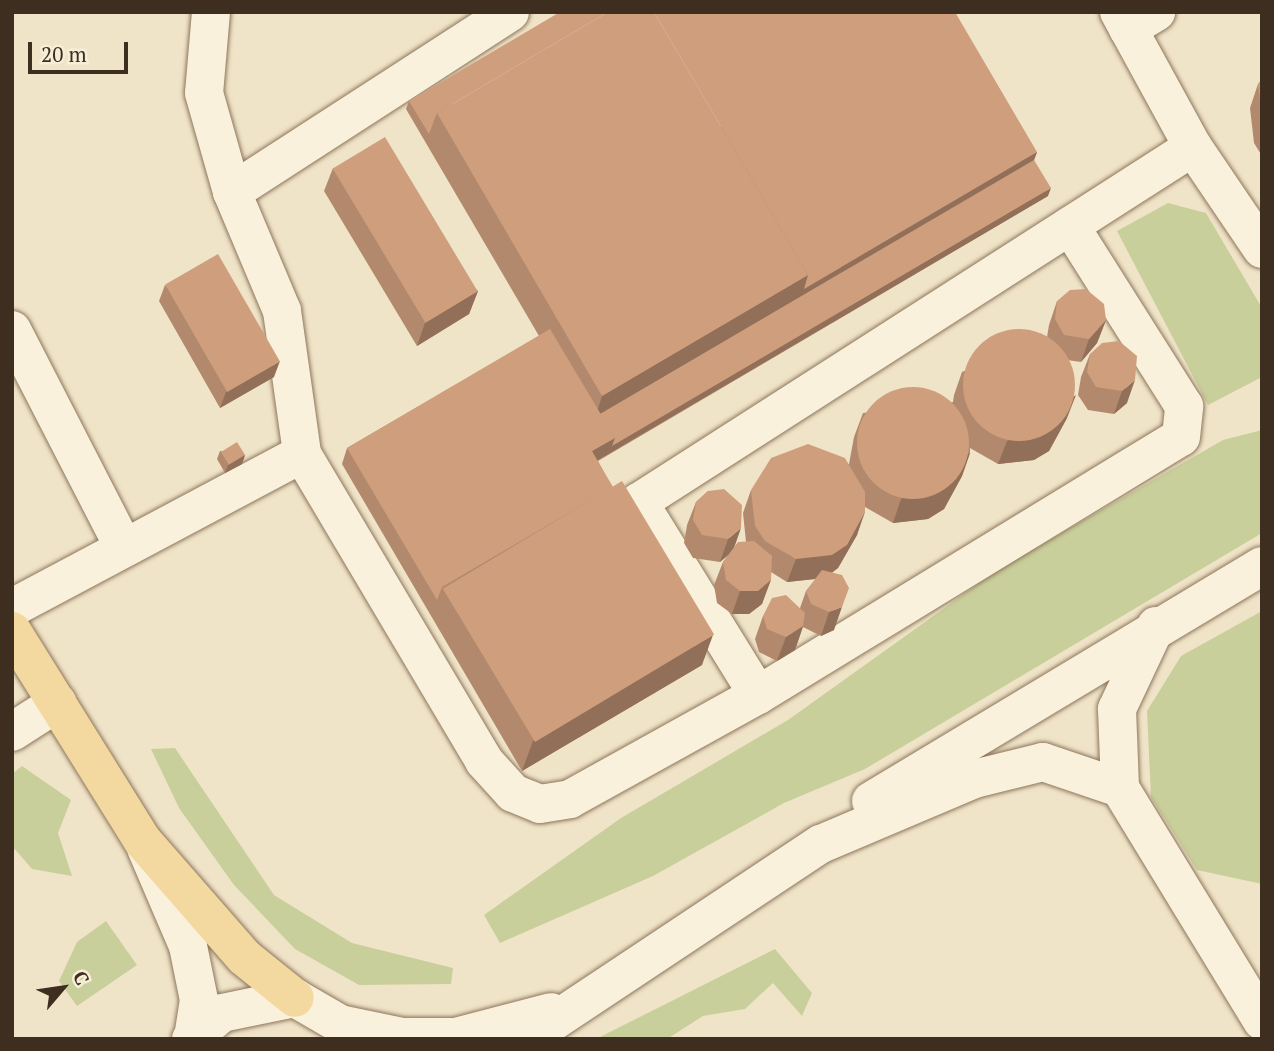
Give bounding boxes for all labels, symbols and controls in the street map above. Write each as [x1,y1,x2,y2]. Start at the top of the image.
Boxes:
scale bar [32,28,131,72]
text: 20 m [41,40,87,68]
north arrow [28,953,98,1023]
text: С [68,966,96,989]

